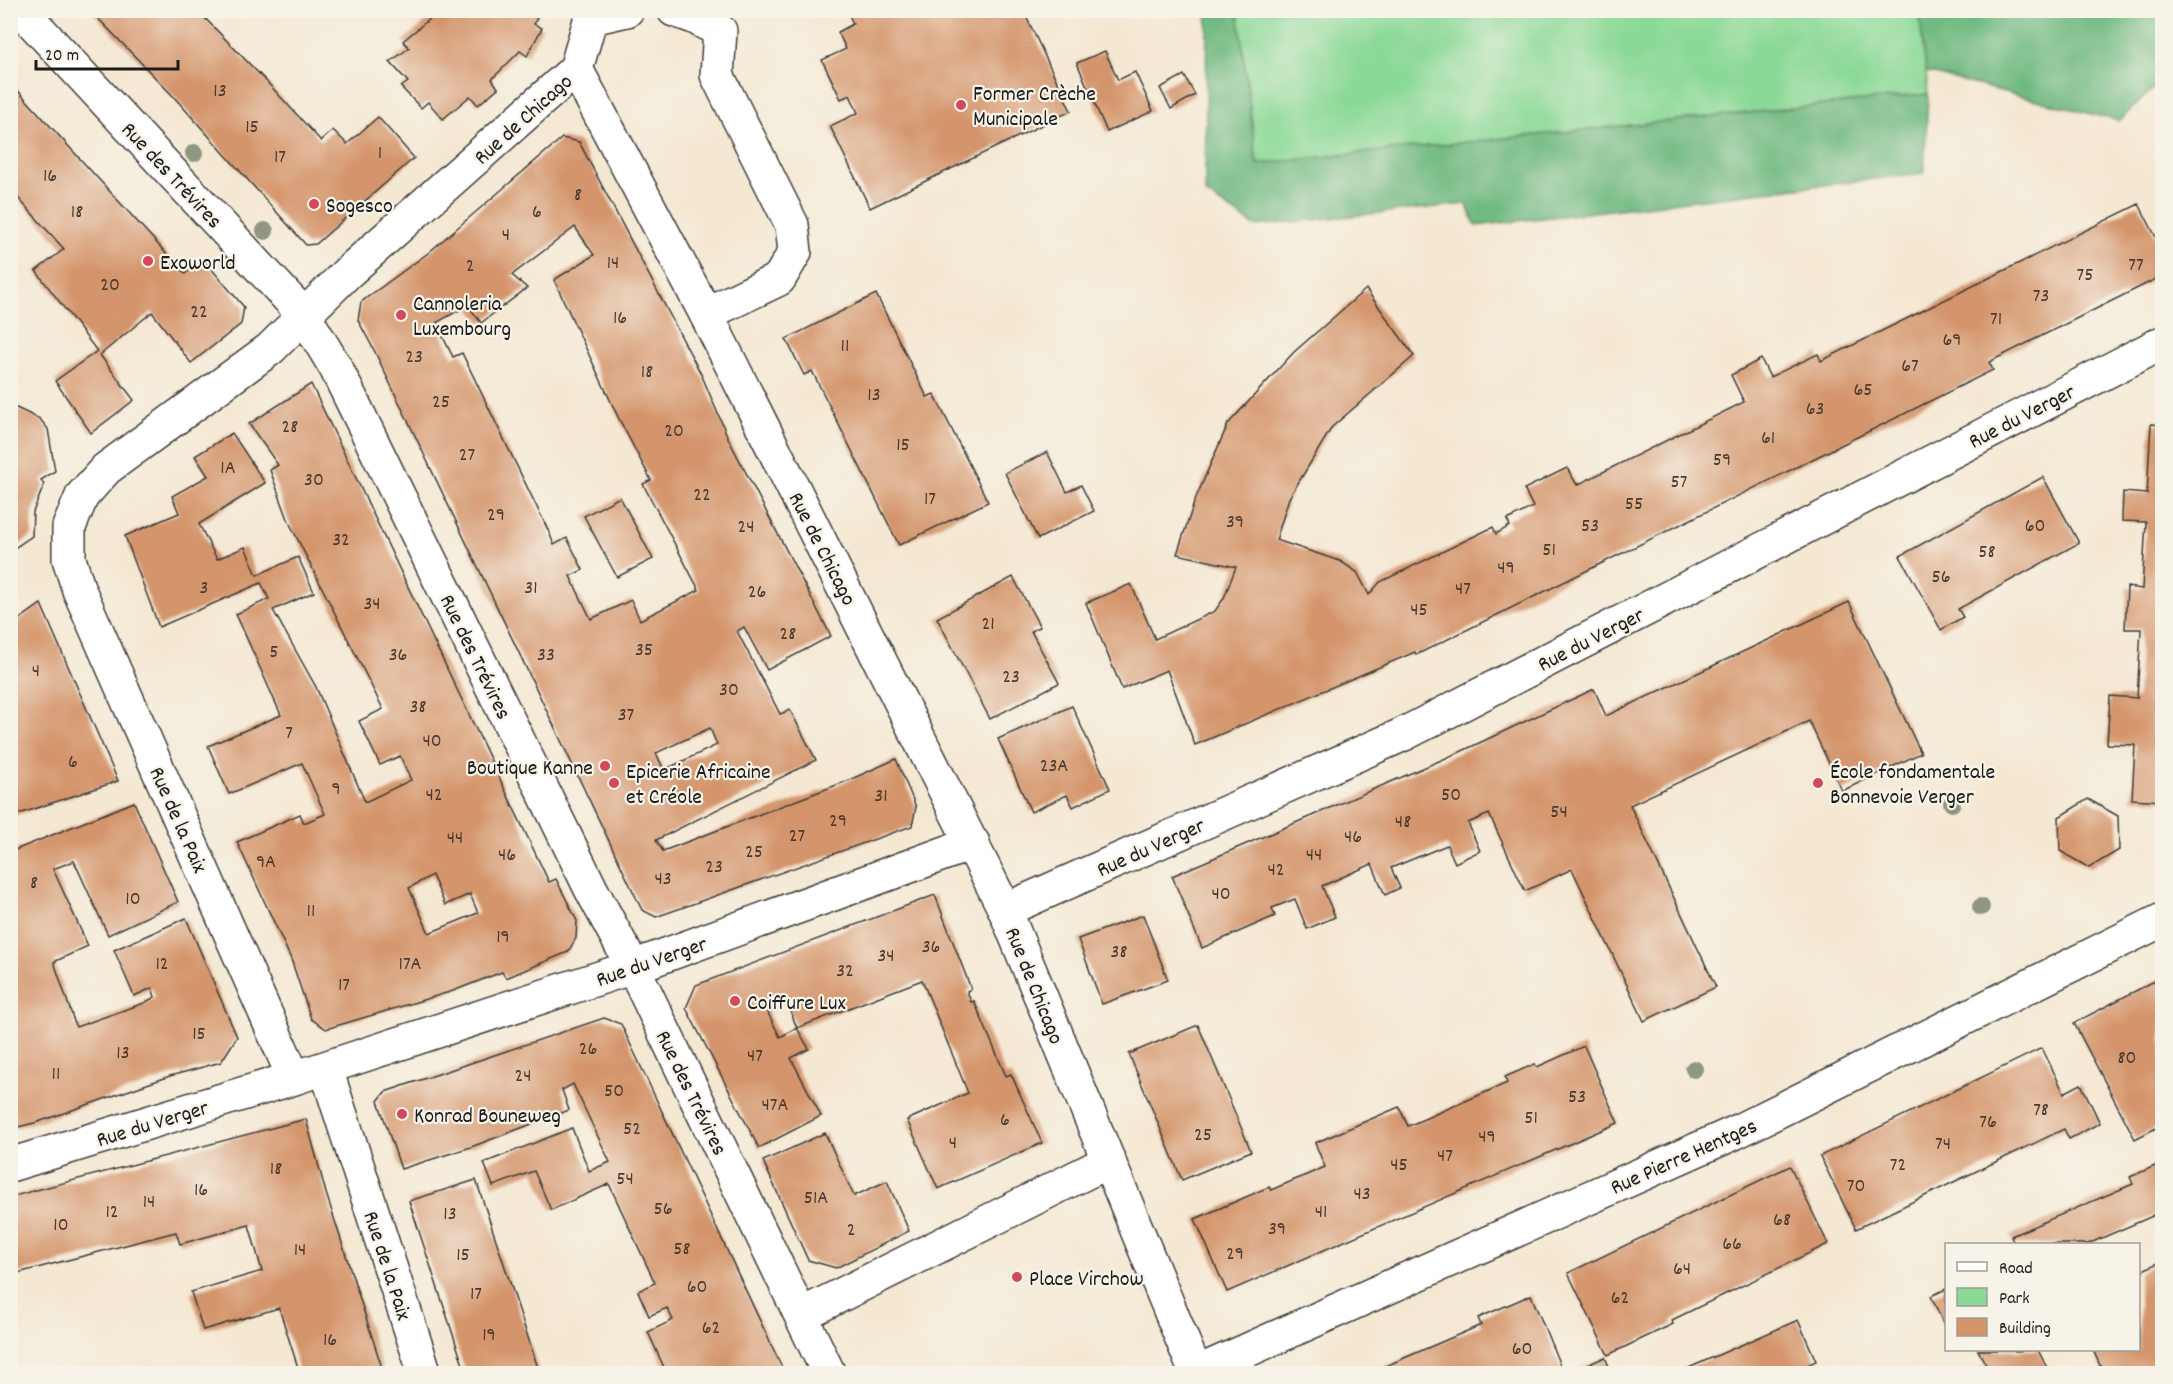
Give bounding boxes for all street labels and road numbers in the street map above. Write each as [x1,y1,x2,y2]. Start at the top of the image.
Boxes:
street label: Rue de Chicago [468,68,581,173]
street label: Rue des Trévires [113,116,228,237]
street label: Rue du Verger [1964,378,2082,458]
street label: Rue de Chicago [779,488,863,612]
street label: Rue des Trévires [430,590,518,725]
street label: Rue du Verger [1533,601,1651,681]
street label: Rue de la Paix [140,762,214,878]
street label: Rue du Verger [1092,811,1211,887]
street label: Rue de Chicago [995,923,1070,1049]
street label: Rue du Verger [592,930,713,997]
street label: Rue des Trévires [646,1026,734,1161]
street label: Rue du Verger [93,1093,214,1157]
street label: Rue Pierre Hentges [1606,1112,1763,1204]
street label: Rue de la Paix [353,1208,418,1325]

